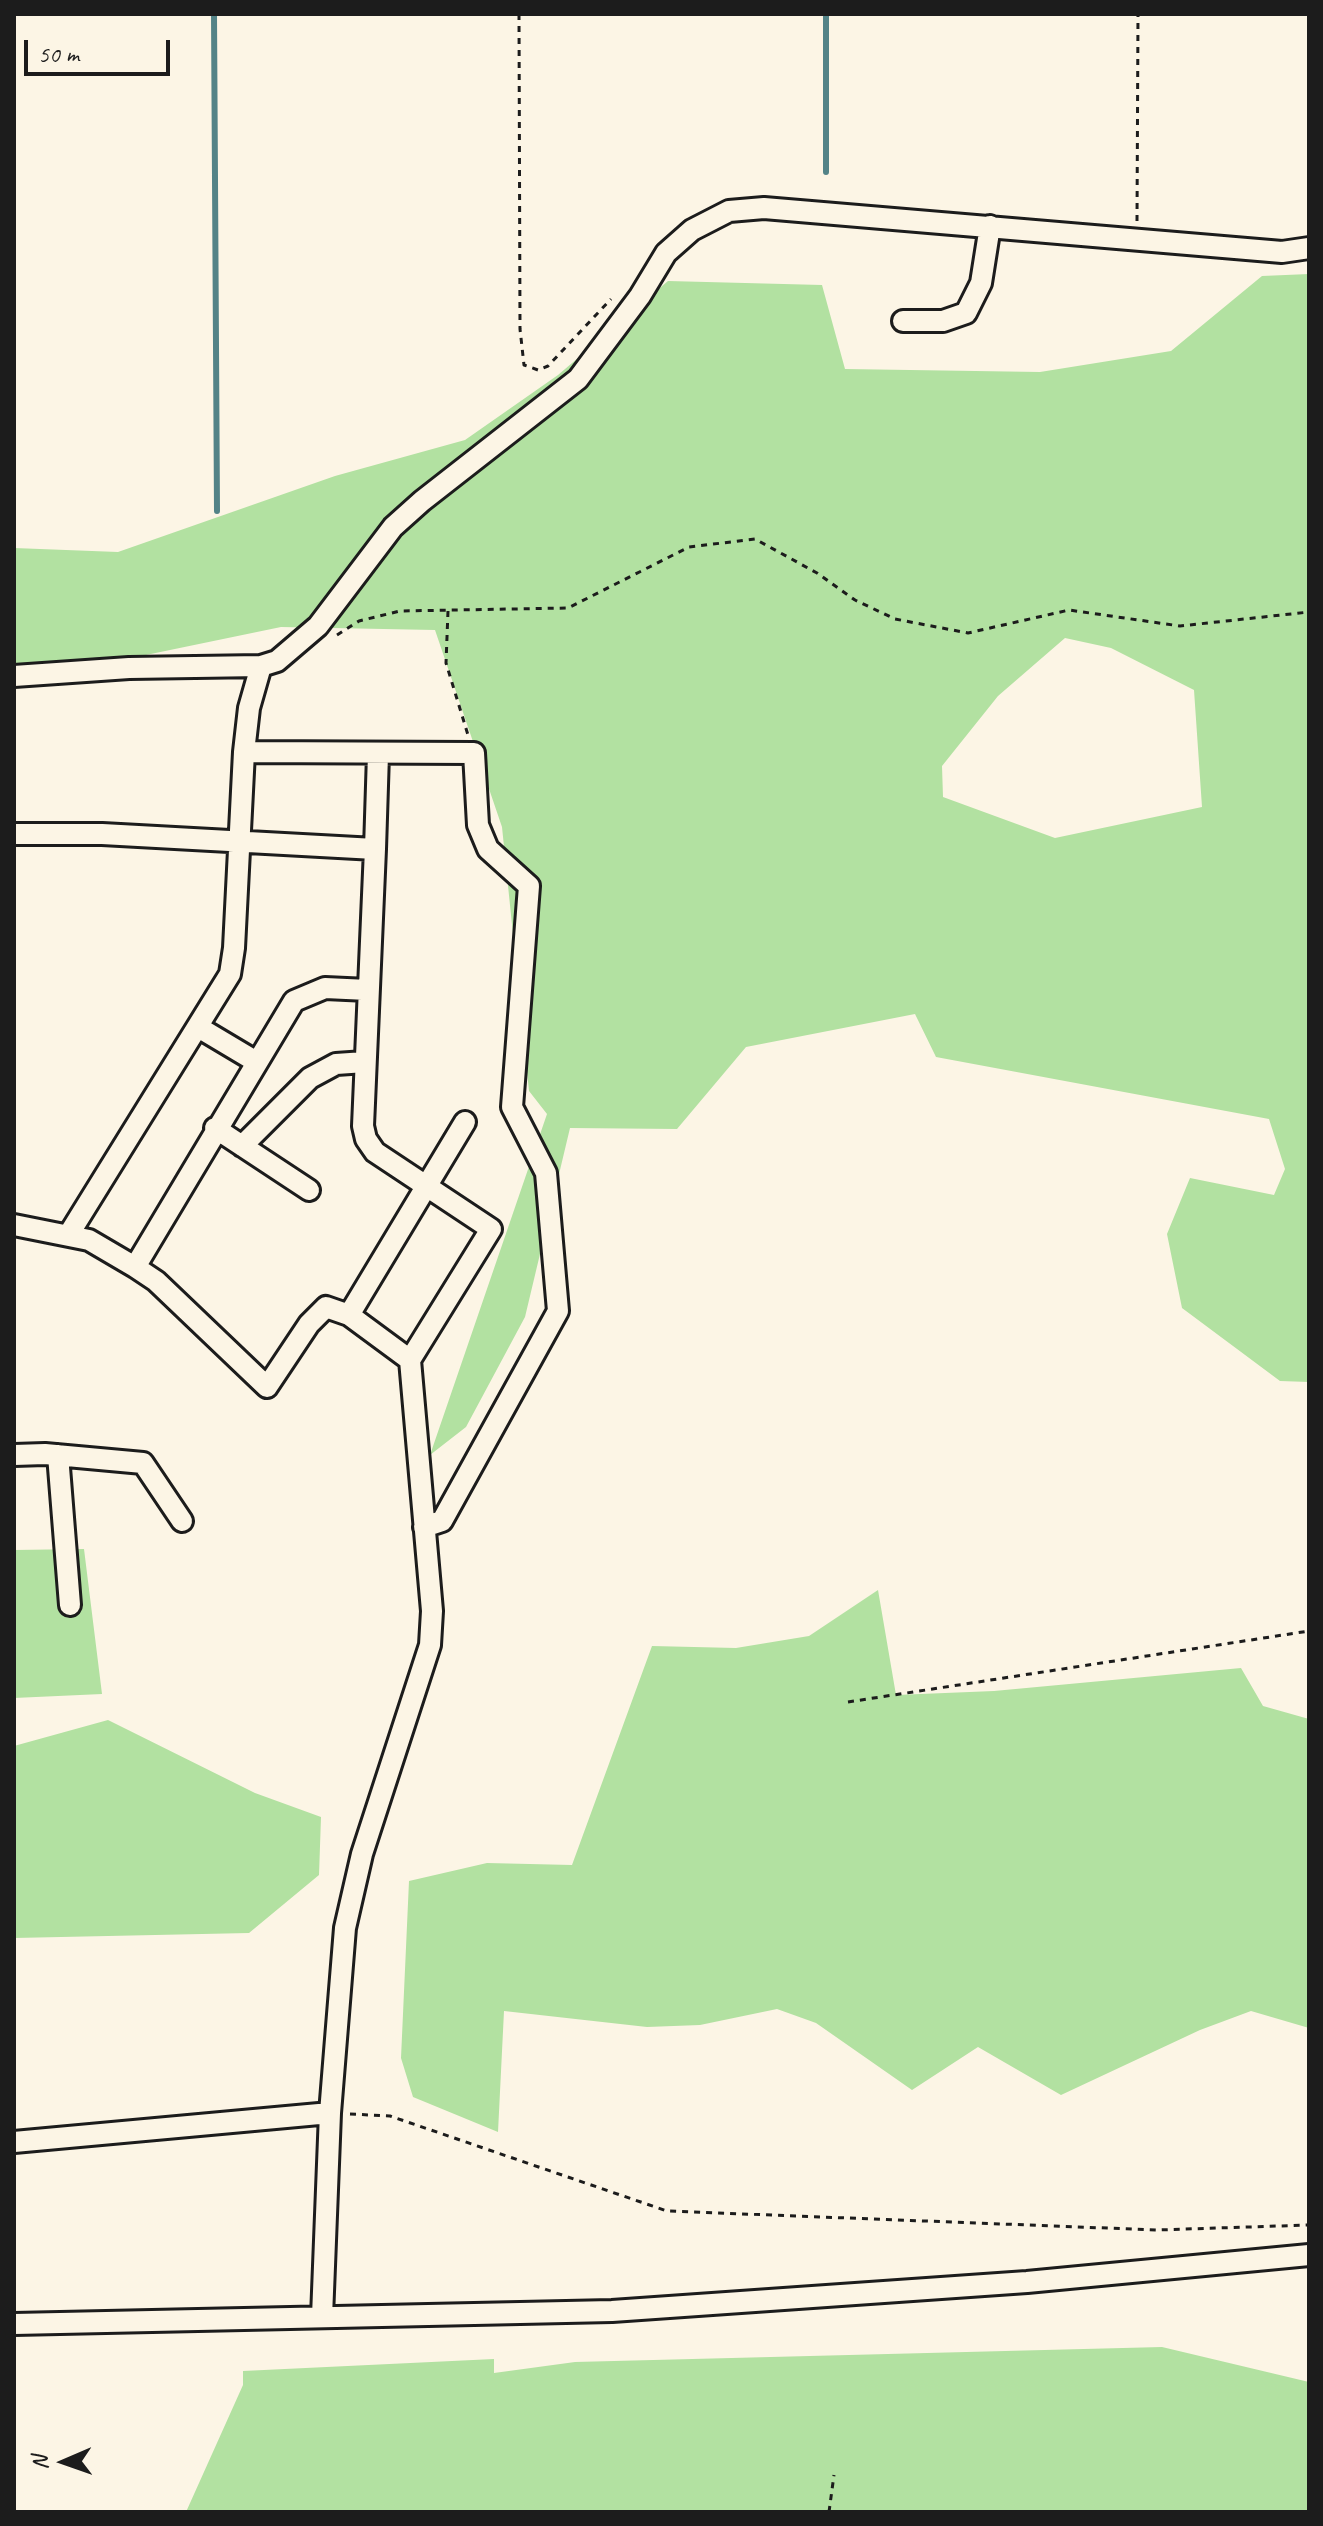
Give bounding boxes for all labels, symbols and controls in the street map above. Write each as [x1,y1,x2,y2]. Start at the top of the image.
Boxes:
scale bar [28,24,174,74]
text: 50 m [38,39,79,69]
north arrow [24,2422,104,2502]
text: N [26,2456,54,2470]

